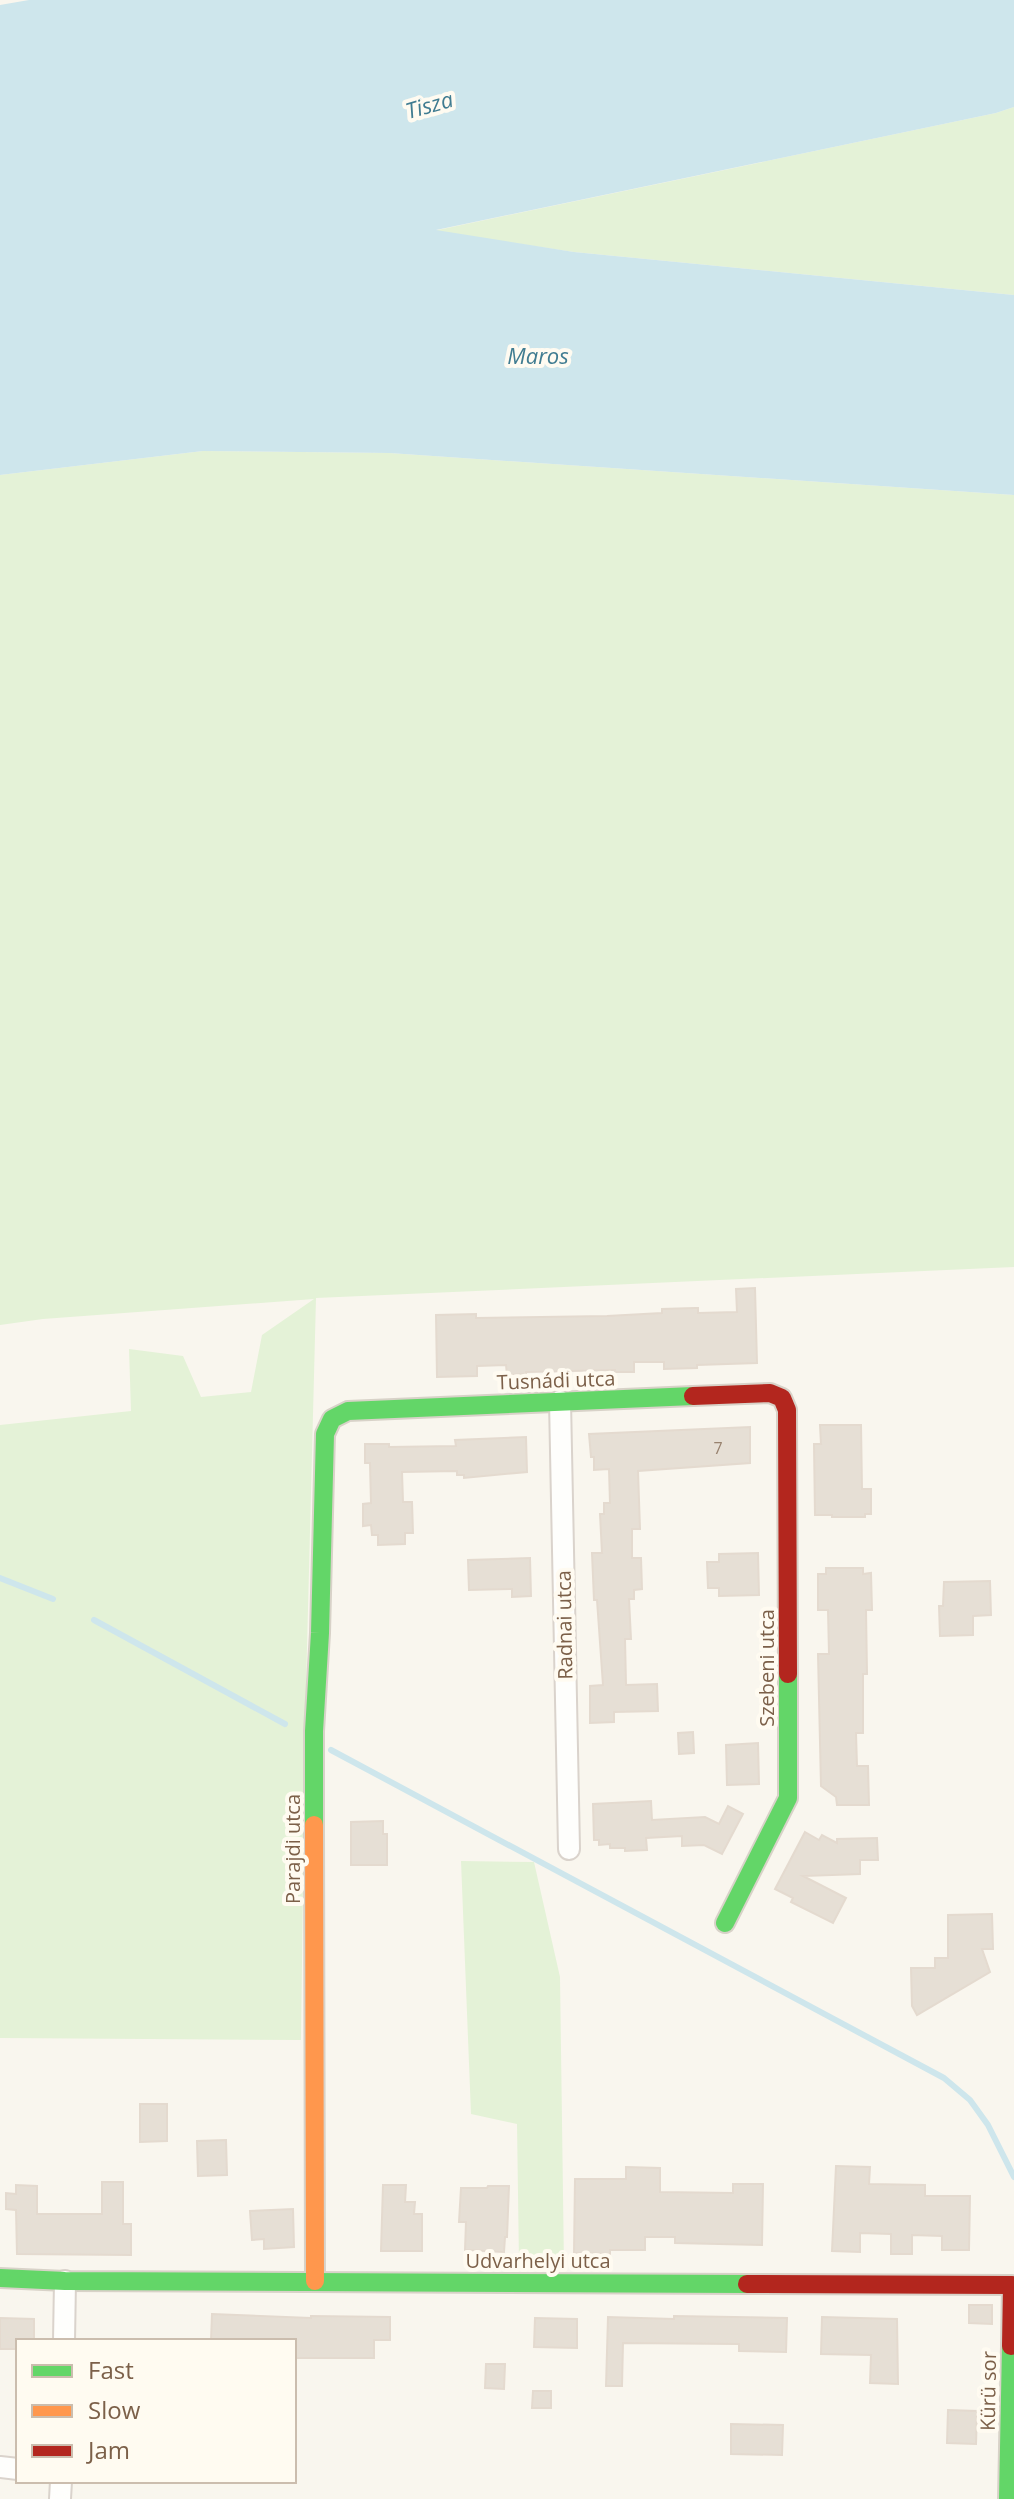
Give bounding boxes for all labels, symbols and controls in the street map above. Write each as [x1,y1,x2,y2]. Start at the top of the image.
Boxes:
water label: Tisza [402,83,456,125]
water label: Maros [507,340,569,370]
street label: Tusnádi utca [496,1364,616,1396]
house number: 7 [713,1437,723,1459]
street label: Radnai utca [550,1570,578,1680]
street label: Szebeni utca [753,1609,780,1727]
street label: Parajdi utca [279,1794,306,1904]
street label: Udvarhelyi utca [466,2247,611,2274]
legend [16,2339,296,2483]
street label: Kürü sor [974,2351,1002,2431]
text: Fast [88,2353,134,2386]
text: Slow [88,2393,141,2426]
text: Jam [86,2433,130,2466]

